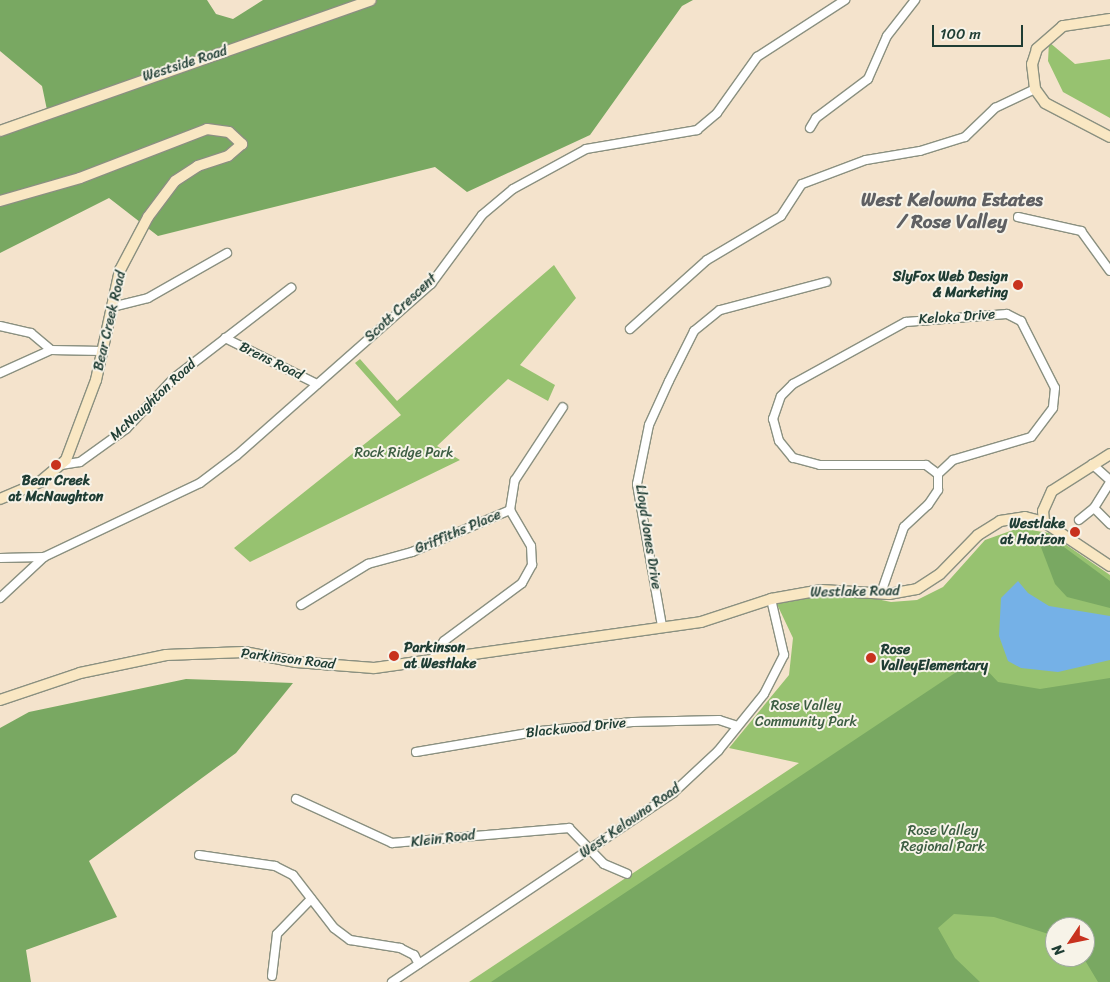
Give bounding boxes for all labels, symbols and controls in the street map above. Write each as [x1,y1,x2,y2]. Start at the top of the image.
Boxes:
scale bar [935,15,1026,47]
text: 100 m [940,21,981,47]
street label: Westside Road [141,42,229,86]
district label: West Kelowna Estates / Rose Valley [860,189,1044,233]
street label: Bear Creek Road [90,269,130,373]
place label: SlyFox Web Design & Marketing [893,269,1008,302]
street label: Scott Crescent [361,270,441,346]
marker: SlyFox Web Design & Marketing [1012,279,1024,291]
street label: Keloka Drive [918,306,996,328]
street label: Brens Road [236,338,306,384]
street label: McNaughton Road [107,356,199,444]
park label: Rock Ridge Park [354,445,454,461]
marker: Bear Creek at McNaughton [50,459,62,471]
place label: Bear Creek at McNaughton [9,473,103,506]
street label: Lloyd Jones Drive [631,483,665,591]
street label: Griffiths Place [412,506,504,558]
place label: Westlake at Horizon [1000,516,1065,548]
marker: Westlake at Horizon [1069,526,1081,538]
street label: Westlake Road [810,583,900,601]
place label: Parkinson at Westlake [404,640,477,672]
place label: Rose ValleyElementary [881,642,988,674]
street label: Parkinson Road [240,645,336,673]
marker: Parkinson at Westlake [388,650,400,662]
marker: Rose ValleyElementary [865,652,877,664]
park label: Rose Valley Community Park [755,698,857,730]
street label: Blackwood Drive [525,714,627,742]
street label: West Kelowna Road [576,780,684,862]
park label: Rose Valley Regional Park [901,823,985,856]
street label: Klein Road [410,827,476,851]
north arrow [1045,917,1095,967]
text: N [1045,939,1071,961]

